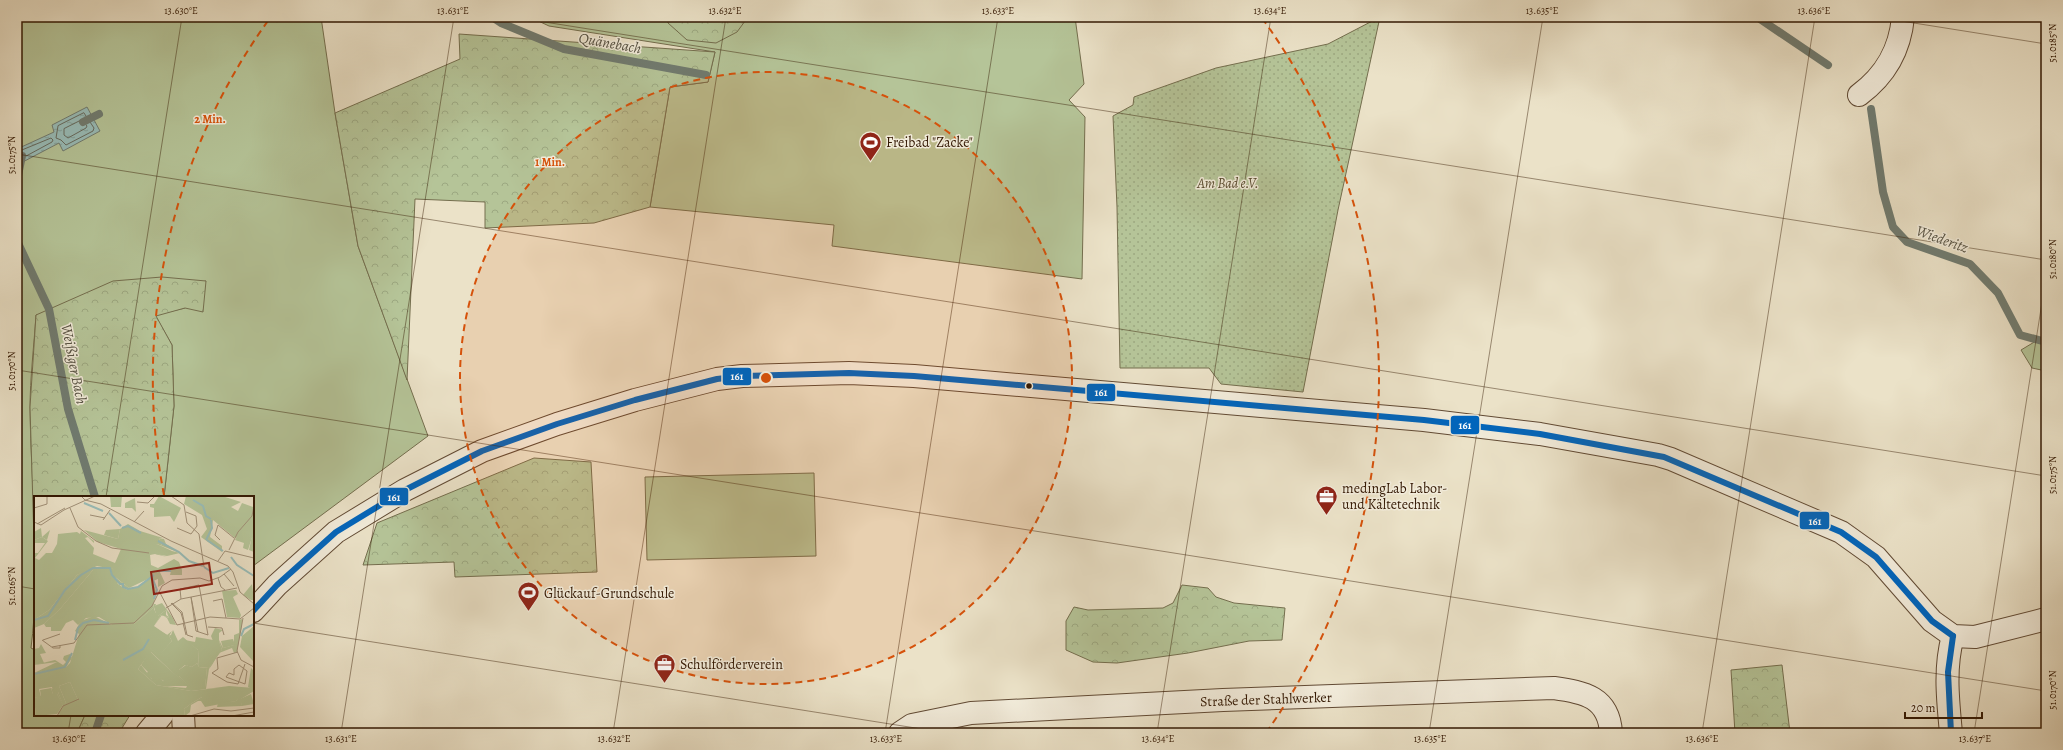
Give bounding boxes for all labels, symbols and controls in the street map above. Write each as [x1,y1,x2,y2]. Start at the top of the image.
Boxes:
text: 13.630°E [164,4,198,17]
text: 13.631°E [437,4,469,17]
text: 13.632°E [708,4,742,17]
text: 13.633°E [982,4,1014,17]
text: 13.634°E [1254,4,1287,17]
text: 13.635°E [1526,4,1558,17]
text: 13.636°E [1798,4,1831,17]
text: 51.0185°N [2046,24,2059,62]
water label: Quänebach [577,28,643,58]
text: 2 Min. [194,111,226,127]
sports icon: Freibad "Zacke" [858,129,884,162]
place label: Freibad "Zacke" [886,133,973,152]
text: 51.0175°N [5,136,18,174]
text: 1 Min. [535,154,565,170]
park label: Am Bad e.V. [1196,174,1259,193]
water label: Wiederitz [1913,220,1971,258]
text: 51.0180°N [2046,239,2059,279]
water label: Weißiger Bach [56,322,92,406]
text: 51.0170°N [5,351,18,391]
line badge: 161 [722,367,752,386]
text: 161 [730,369,744,384]
centre of rings [759,371,773,385]
unlabelled marker [1024,381,1034,391]
line badge: 161 [1086,383,1116,402]
text: 161 [1094,385,1108,400]
line badge: 161 [1450,415,1480,435]
text: 161 [1458,418,1472,433]
text: 51.0175°N [2046,456,2059,494]
place label: medingLab Labor- und Kältetechnik [1342,479,1447,514]
office icon: medingLab Labor- und Kältetechnik [1314,483,1340,516]
line badge: 161 [379,487,409,506]
text: 161 [387,490,401,505]
inset map [34,496,254,716]
line badge: 161 [1799,511,1830,530]
text: 161 [1808,514,1822,529]
text: 51.0165°N [5,567,18,605]
sports icon: Glückauf-Grundschule [516,580,542,613]
place label: Glückauf-Grundschule [544,584,674,603]
office icon: Schulförderverein [651,651,677,684]
place label: Schulförderverein [680,655,783,674]
text: 51.0170°N [2046,670,2059,710]
street label: Straße der Stahlwerker [1200,688,1333,711]
scale bar [1905,694,1982,720]
text: 20 m [1911,700,1935,716]
text: 13.630°E [52,732,86,745]
text: 13.631°E [325,732,357,745]
text: 13.632°E [597,732,631,745]
text: 13.633°E [870,732,902,745]
text: 13.634°E [1142,732,1175,745]
text: 13.635°E [1414,732,1446,745]
text: 13.636°E [1686,732,1719,745]
text: 13.637°E [1959,732,1991,745]

